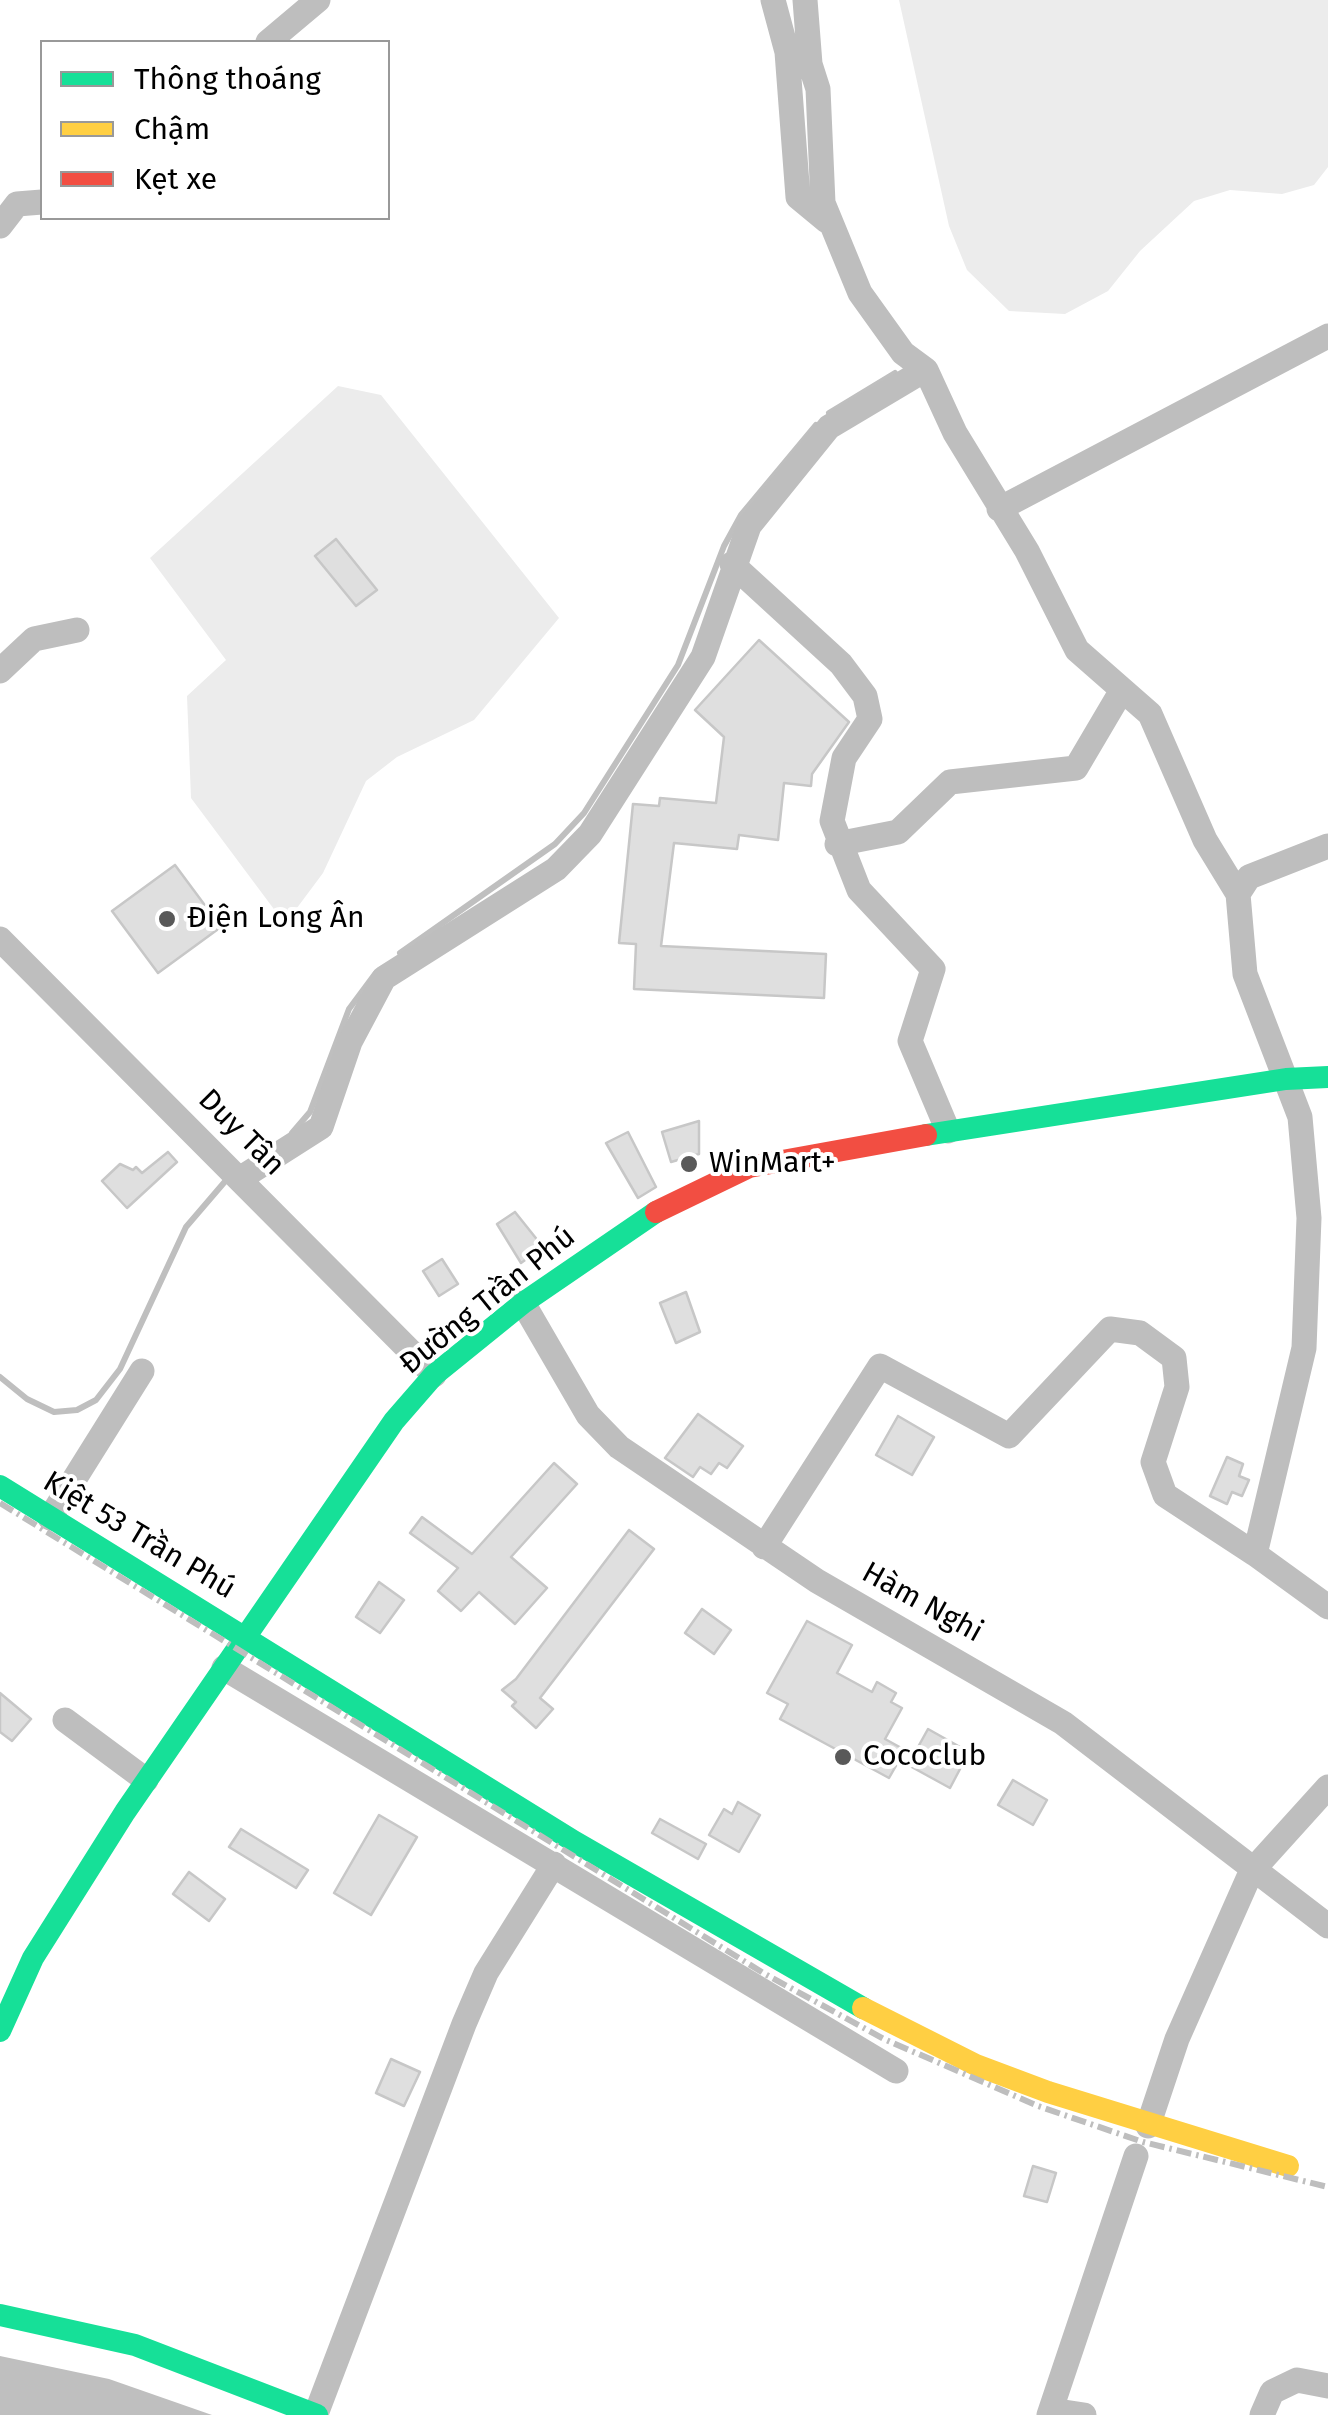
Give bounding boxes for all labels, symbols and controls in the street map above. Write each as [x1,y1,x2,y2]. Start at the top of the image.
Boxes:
legend [40,40,390,220]
text: Thông thoáng [134,61,321,97]
text: Chậm [134,111,210,147]
text: Kẹt xe [134,161,217,197]
place label: Điện Long Ân [187,901,365,937]
marker: Điện Long Ân [156,908,178,930]
street label: Duy Tân [190,1082,292,1184]
place label: WinMart+ [709,1146,836,1182]
marker: WinMart+ [678,1153,700,1175]
street label: Đường Trần Phú [393,1219,583,1383]
street label: Kiệt 53 Trần Phú [36,1464,242,1608]
street label: Hàm Nghi [855,1555,989,1651]
place label: Cococlub [863,1739,986,1775]
marker: Cococlub [832,1746,854,1768]

